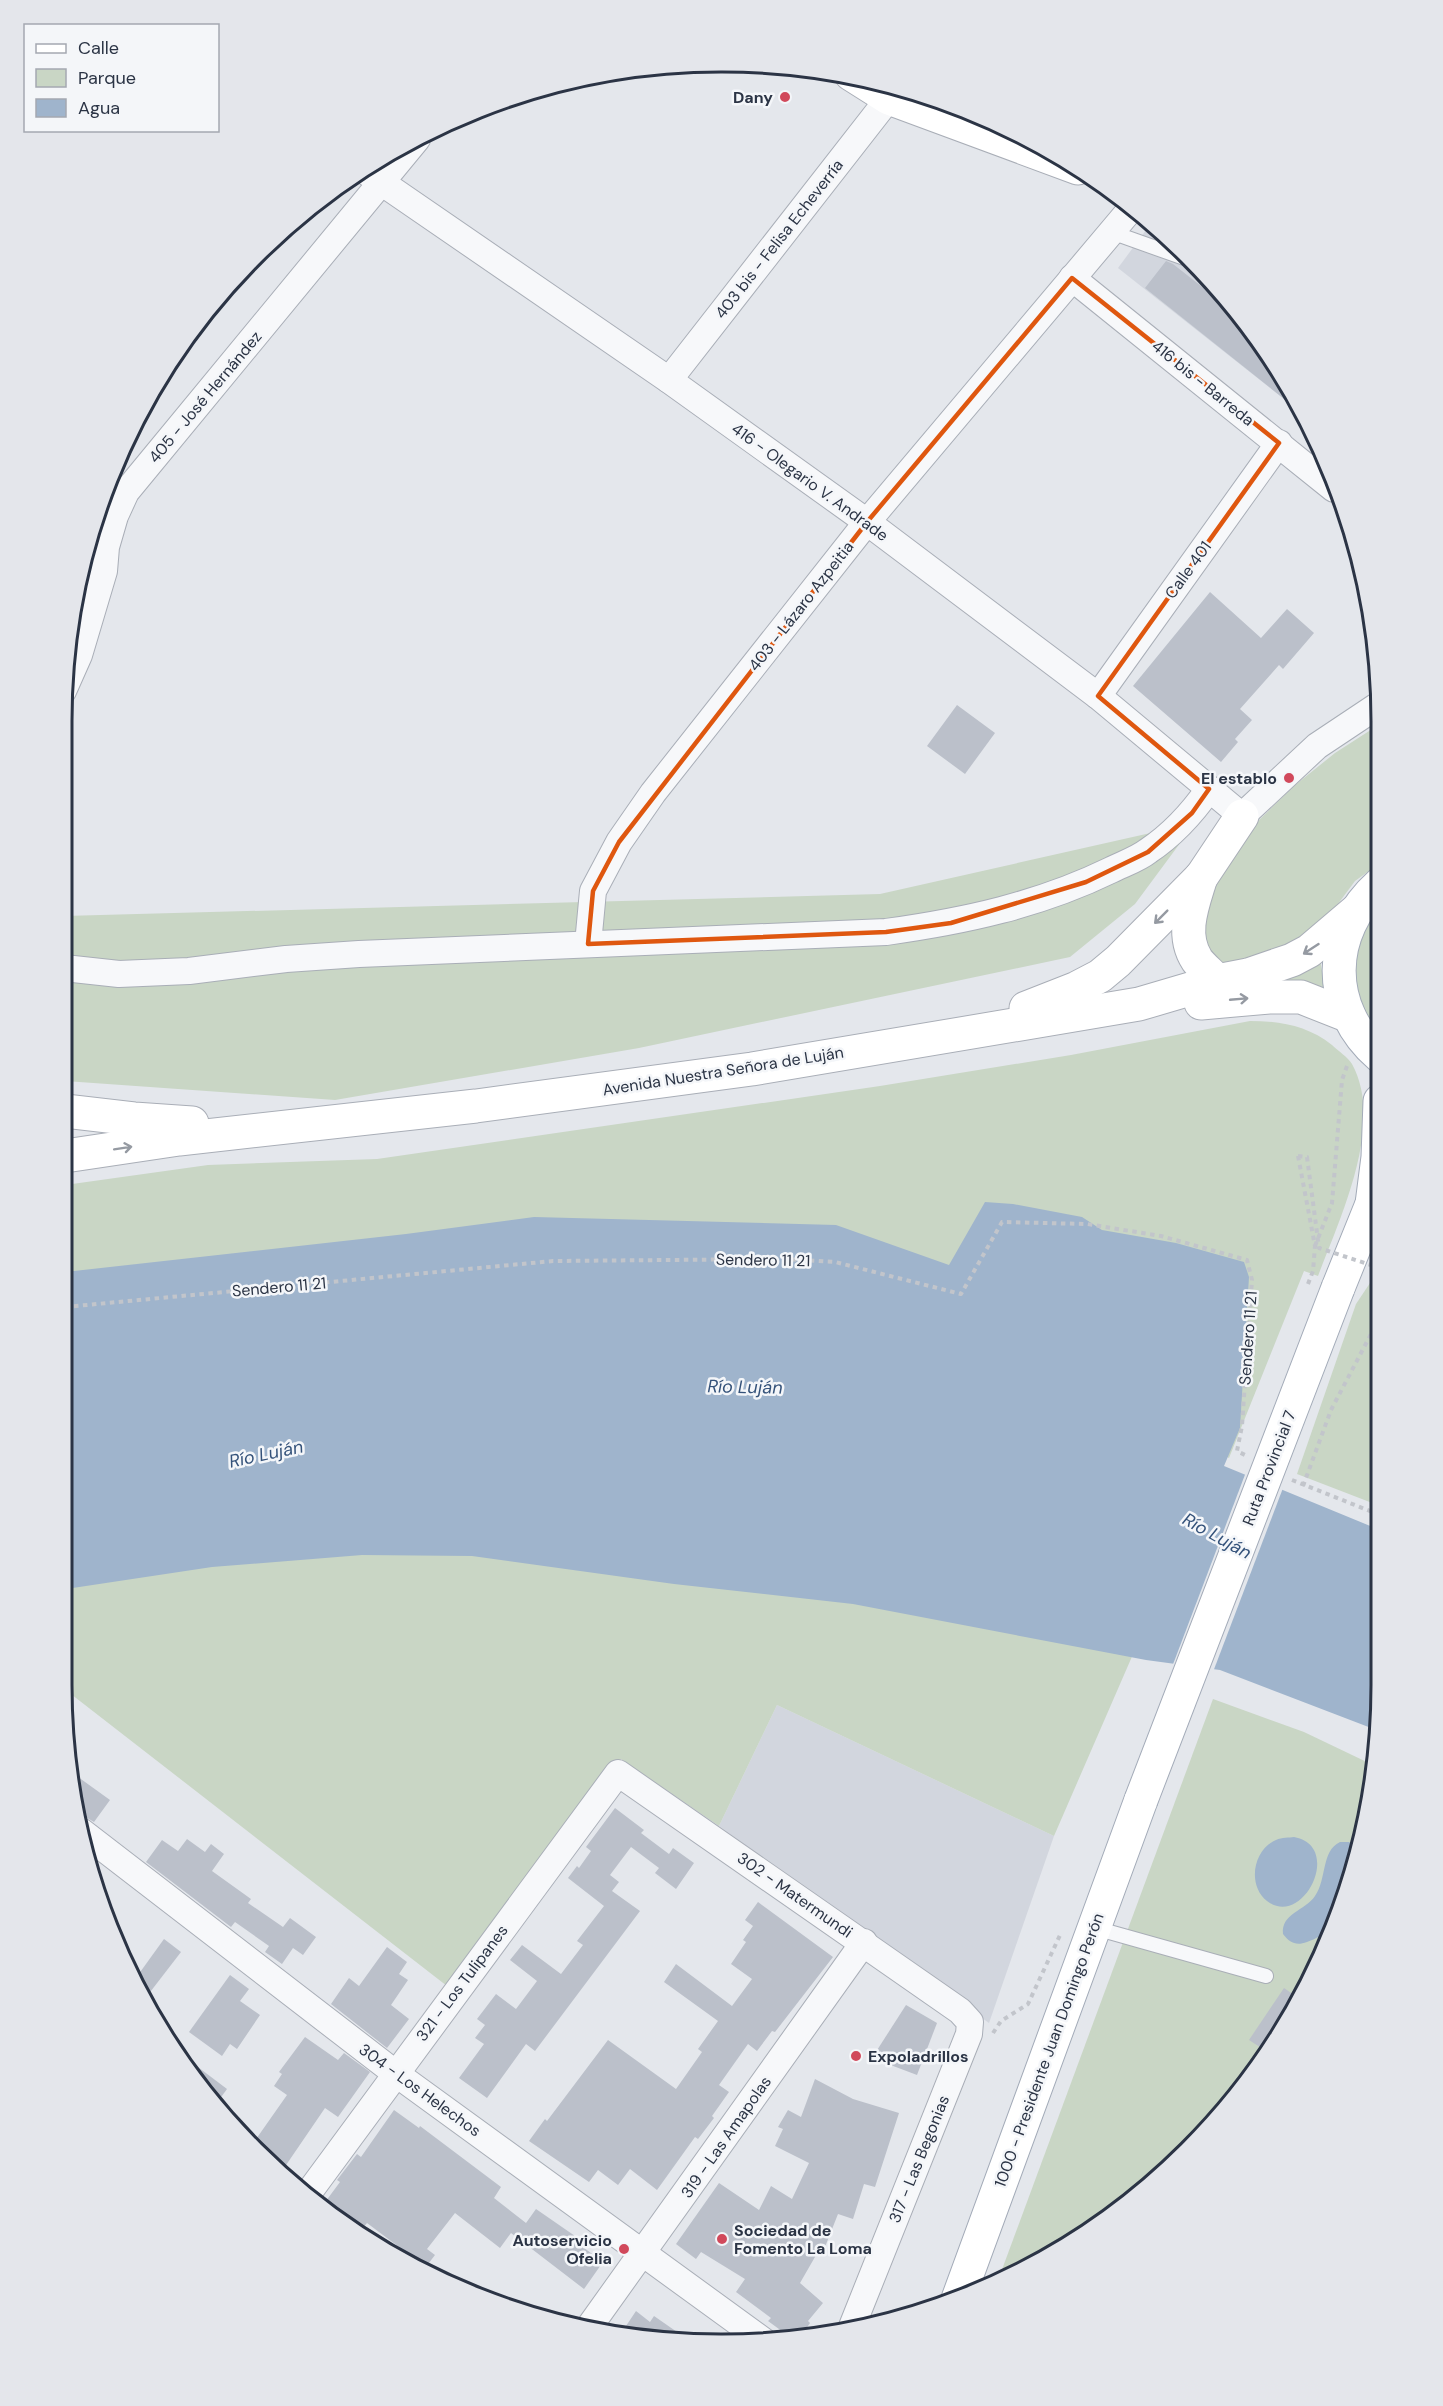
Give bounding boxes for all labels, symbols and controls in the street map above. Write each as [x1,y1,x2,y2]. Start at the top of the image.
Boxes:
legend [24,24,219,132]
text: Calle [78,36,119,60]
text: Parque [78,66,136,90]
place label: Dany [733,87,773,108]
marker: Dany [778,90,792,104]
text: Agua [78,96,120,120]
street label: 403 bis - Felisa Echeverría [710,155,848,323]
street label: 405 - José Hernández [144,327,266,467]
street label: 416 bis - Barreda [1148,335,1258,431]
street label: 416 - Olegario V. Andrade [728,418,892,546]
street label: 403 - Lázaro Azpeitia [744,537,858,675]
street label: Calle 401 [1160,537,1216,603]
place label: El establo [1201,768,1277,789]
marker: El establo [1282,771,1296,785]
one-way arrow [1153,910,1168,925]
one-way arrow [1303,943,1320,955]
one-way arrow [1229,994,1249,1005]
street label: Avenida Nuestra Señora de Luján [601,1042,845,1100]
one-way arrow [112,1142,132,1153]
street label: Sendero 11 21 [716,1249,810,1271]
street label: Sendero 11 21 [231,1272,327,1302]
street label: Sendero 11 21 [1234,1290,1262,1386]
water label: Río Luján [707,1374,783,1400]
street label: Ruta Provincial 7 [1237,1408,1301,1528]
water label: Río Luján [227,1434,305,1474]
water label: Río Luján [1178,1507,1256,1565]
street label: 302 - Matermundi [733,1847,857,1943]
street label: 1000 - Presidente Juan Domingo Perón [990,1910,1108,2190]
street label: 321 - Los Tulipanes [411,1921,513,2045]
street label: 304 - Los Helechos [355,2039,485,2141]
place label: Expoladrillos [868,2046,969,2067]
marker: Expoladrillos [849,2049,863,2063]
street label: 319 - Las Amapolas [676,2072,776,2202]
street label: 317 - Las Begonias [884,2092,954,2226]
place label: Sociedad de Fomento La Loma [734,2220,872,2259]
place label: Autoservicio Ofelia [512,2230,612,2269]
marker: Sociedad de Fomento La Loma [715,2232,729,2246]
marker: Autoservicio Ofelia [617,2242,631,2256]

